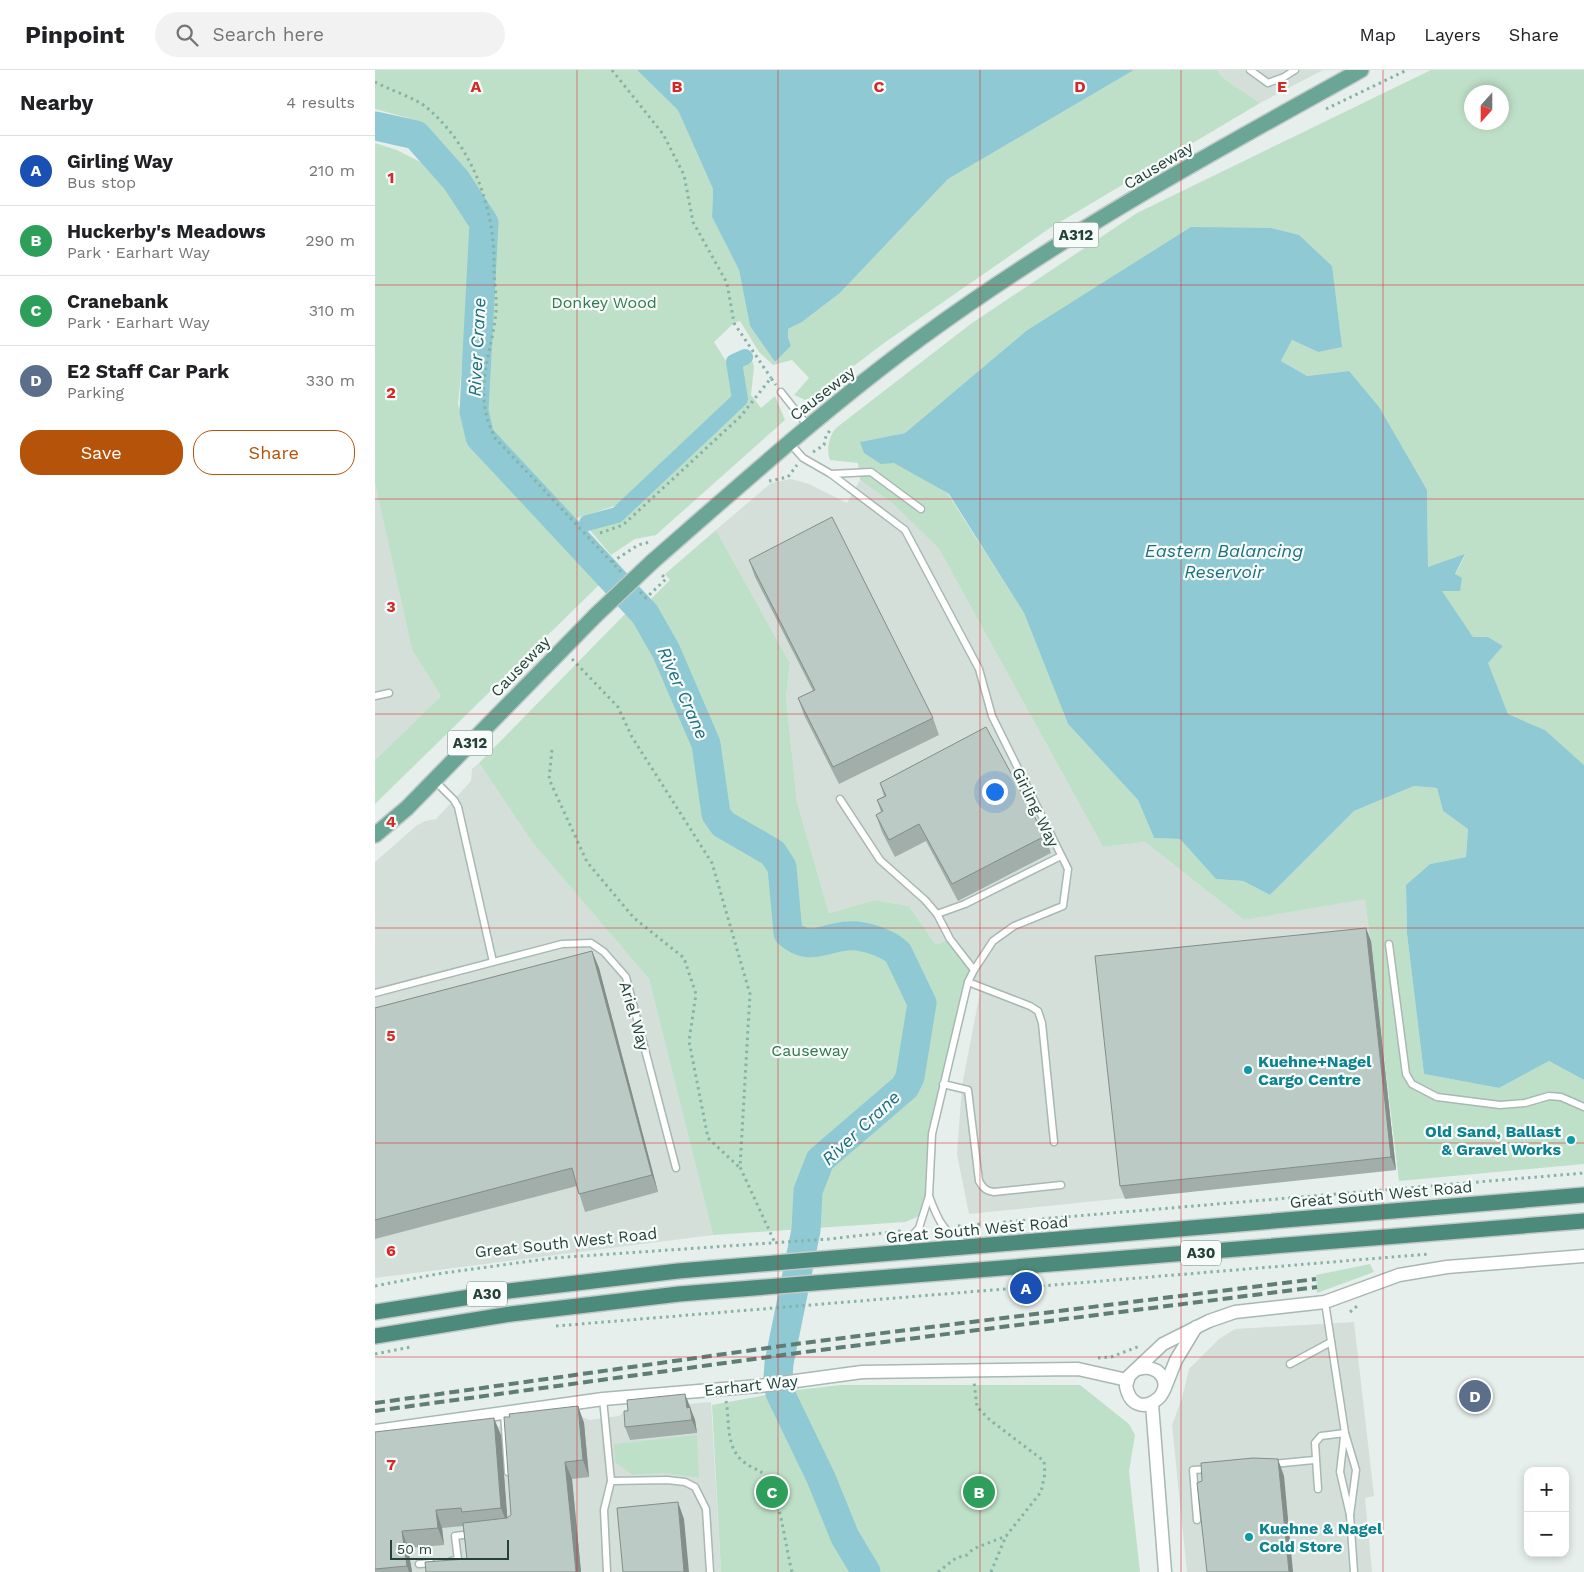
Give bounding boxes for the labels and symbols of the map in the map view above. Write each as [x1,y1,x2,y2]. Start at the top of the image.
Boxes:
text: A [471,77,482,96]
text: B [672,77,683,96]
text: C [874,77,885,96]
text: D [1074,77,1086,96]
text: E [1277,77,1287,96]
north arrow [1464,85,1509,130]
street label: Causeway [1120,137,1197,194]
text: 1 [388,168,394,187]
road number: A312 [1053,222,1099,248]
park label: Donkey Wood [551,293,657,312]
water label: River Crane [463,297,490,397]
street label: Causeway [786,362,859,425]
text: 2 [386,383,396,402]
water label: Eastern Balancing Reservoir [1145,540,1303,582]
text: 3 [386,597,396,616]
street label: Causeway [487,631,555,701]
water label: River Crane [654,643,713,742]
road number: A312 [447,730,493,756]
street label: Girling Way [1008,764,1063,851]
your location [982,779,1008,805]
text: 4 [386,812,396,831]
street label: Ariel Way [616,979,654,1054]
text: 5 [386,1026,396,1045]
park label: Causeway [771,1041,849,1060]
place label: Kuehne+Nagel Cargo Centre [1258,1052,1372,1089]
marker: Kuehne+Nagel Cargo Centre [1242,1064,1254,1076]
water label: River Crane [817,1086,904,1169]
place label: Old Sand, Ballast & Gravel Works [1425,1122,1561,1159]
marker: Old Sand, Ballast & Gravel Works [1565,1134,1577,1146]
street label: Great South West Road [1289,1177,1473,1212]
street label: Great South West Road [885,1212,1069,1247]
street label: Great South West Road [474,1223,658,1262]
road number: A30 [1181,1240,1221,1266]
text: 6 [386,1241,396,1260]
pin: A [1010,1269,1042,1307]
road number: A30 [467,1282,507,1306]
street label: Earhart Way [703,1371,800,1400]
pin: D [1459,1377,1491,1415]
text: 7 [386,1455,396,1474]
pin: C [756,1473,788,1511]
pin: B [963,1473,995,1511]
place label: Kuehne & Nagel Cold Store [1259,1519,1383,1556]
marker: Kuehne & Nagel Cold Store [1243,1531,1255,1543]
scale bar [390,1537,509,1560]

